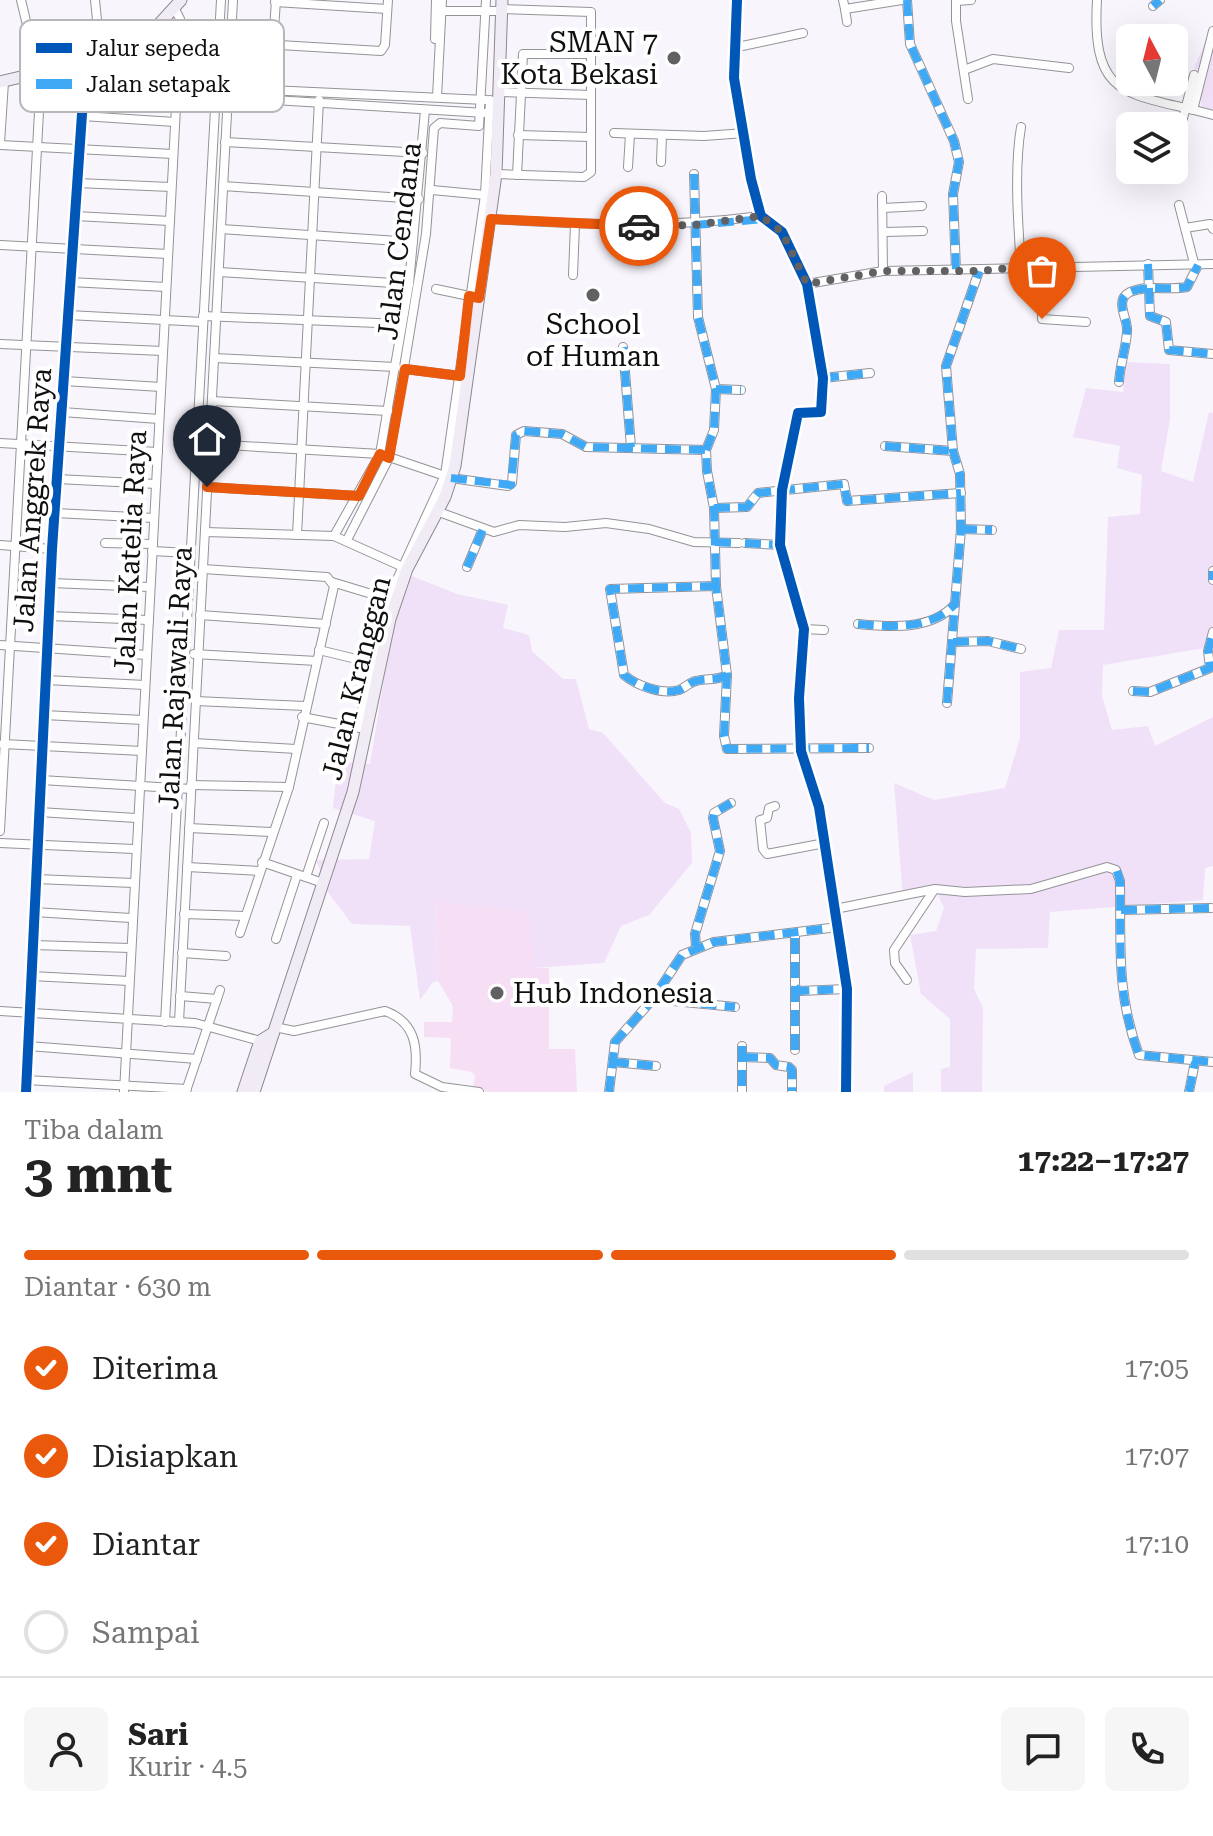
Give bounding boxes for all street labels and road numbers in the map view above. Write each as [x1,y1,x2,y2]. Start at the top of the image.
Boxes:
street label: Jalan Cendana [371,140,428,342]
street label: Jalan Anggrek Raya [7,367,58,633]
street label: Jalan Katelia Raya [108,429,153,675]
street label: Jalan Rajawali Raya [152,545,199,811]
street label: Jalan Kranggan [315,573,398,784]

